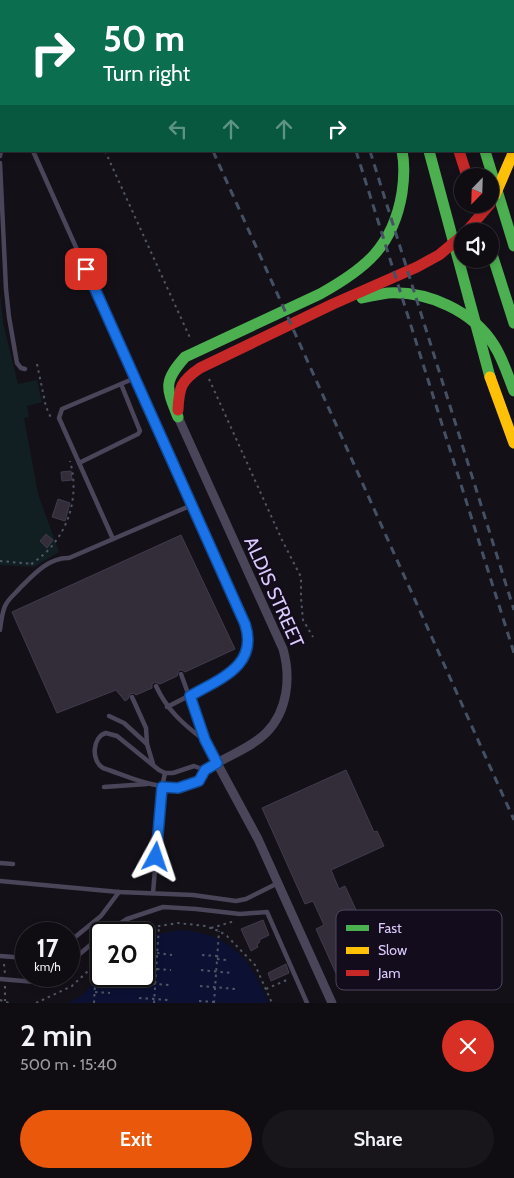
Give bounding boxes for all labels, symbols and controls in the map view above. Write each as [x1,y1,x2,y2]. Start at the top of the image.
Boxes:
text: 50 m [103,17,185,60]
icon: right [20,20,85,85]
text: Turn right [103,60,190,87]
icon: left [164,115,192,143]
icon: ahead [217,115,245,143]
icon: ahead [270,115,298,143]
icon: right [323,115,351,143]
north arrow [454,168,499,212]
map controls [454,168,499,268]
button: sound [454,223,499,268]
pin [65,248,107,290]
icon: arrive [72,255,100,283]
street label: ALDIS STREET [239,533,309,651]
position arrow [129,830,181,882]
legend [336,910,502,990]
text: Fast [378,919,402,937]
speed limit sign: 20 [90,922,155,987]
text: 17 [37,933,58,963]
text: Slow [378,941,407,959]
text: km/h [34,959,61,974]
text: Jam [377,964,400,982]
text: 2 min [20,1017,92,1054]
button: close [442,1020,494,1072]
text: 500 m · 15:40 [20,1055,117,1074]
button: Exit [20,1110,252,1168]
button: Share [262,1110,494,1168]

